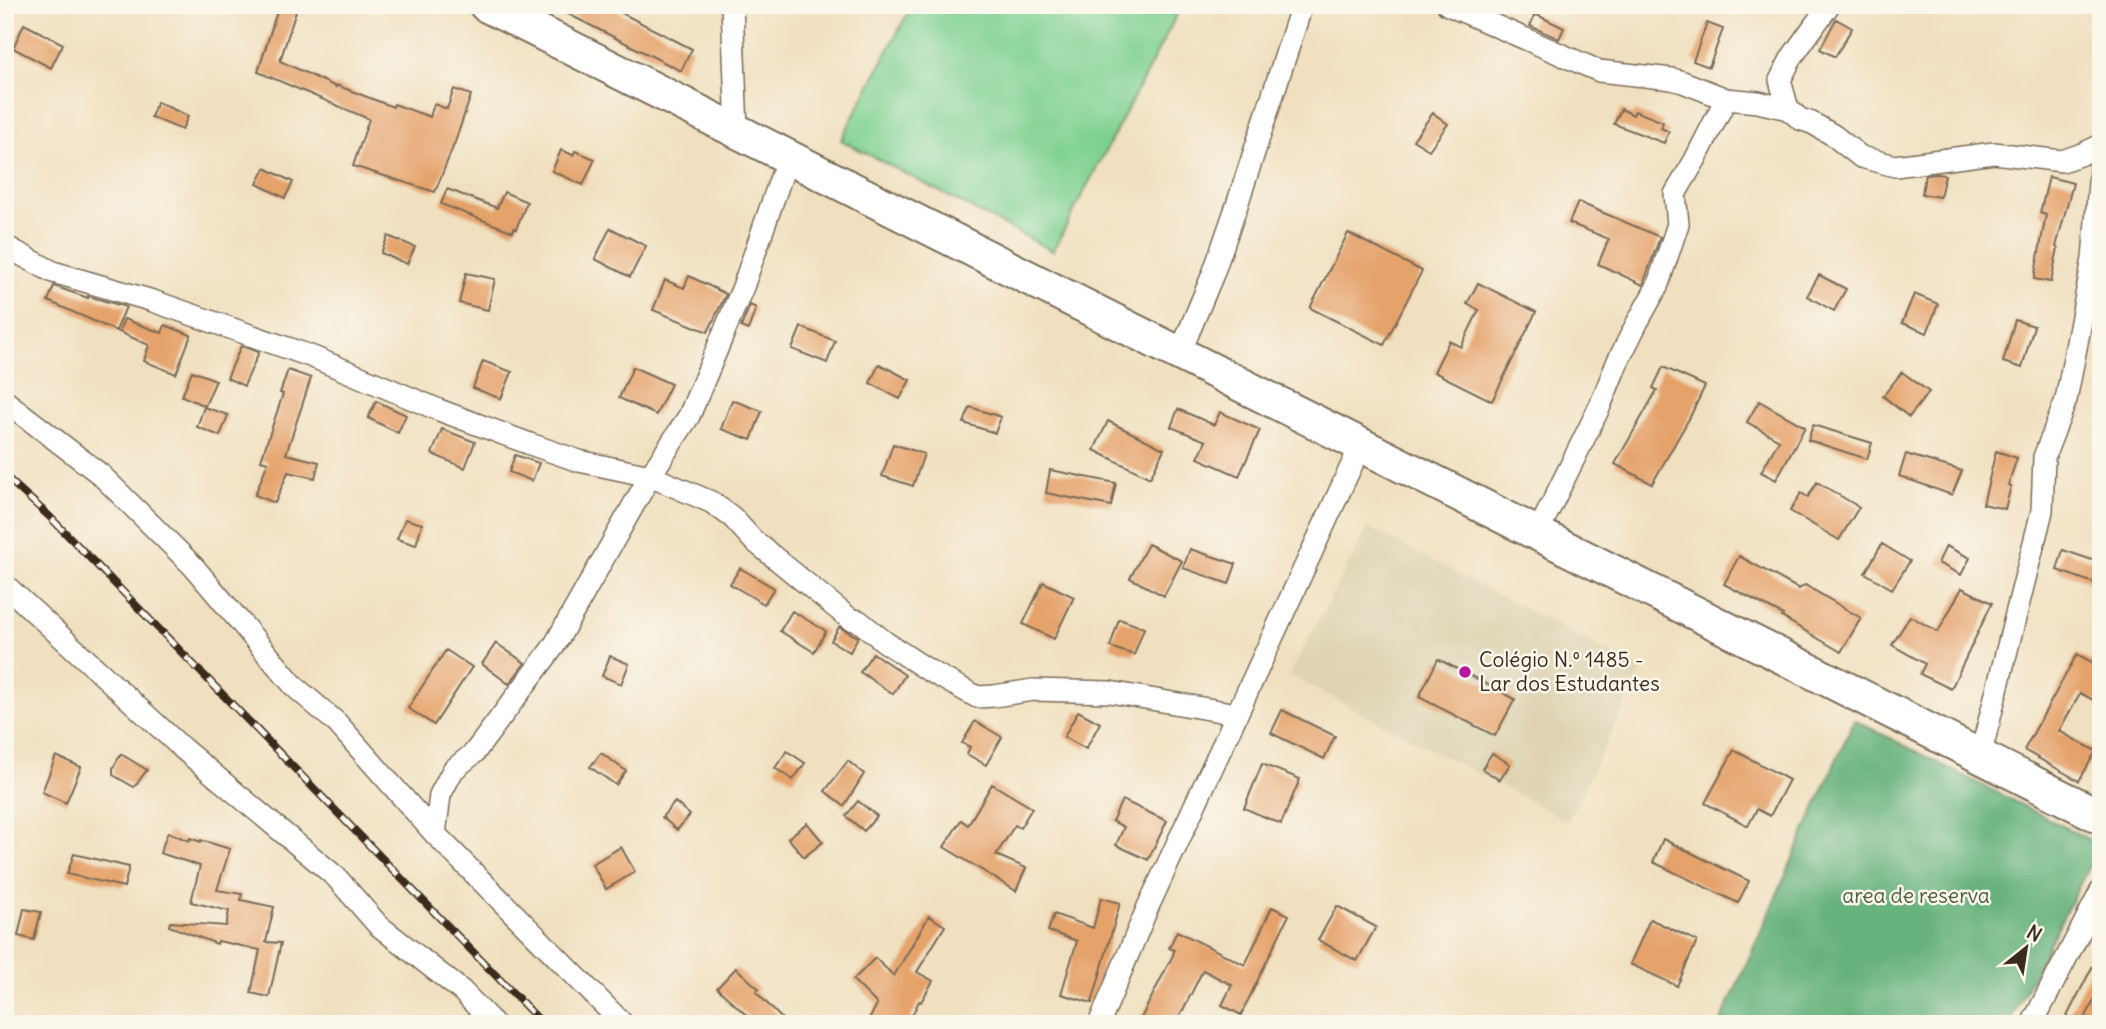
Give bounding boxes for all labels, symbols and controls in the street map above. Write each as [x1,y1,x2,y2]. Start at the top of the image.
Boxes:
place label: Colégio N.º 1485 - Lar dos Estudantes [1479,646,1660,697]
marker: Colégio N.º 1485 - Lar dos Estudantes [1457,664,1473,680]
park label: area de reserva [1842,882,1990,909]
north arrow [1990,914,2060,984]
text: N [2023,920,2046,947]

